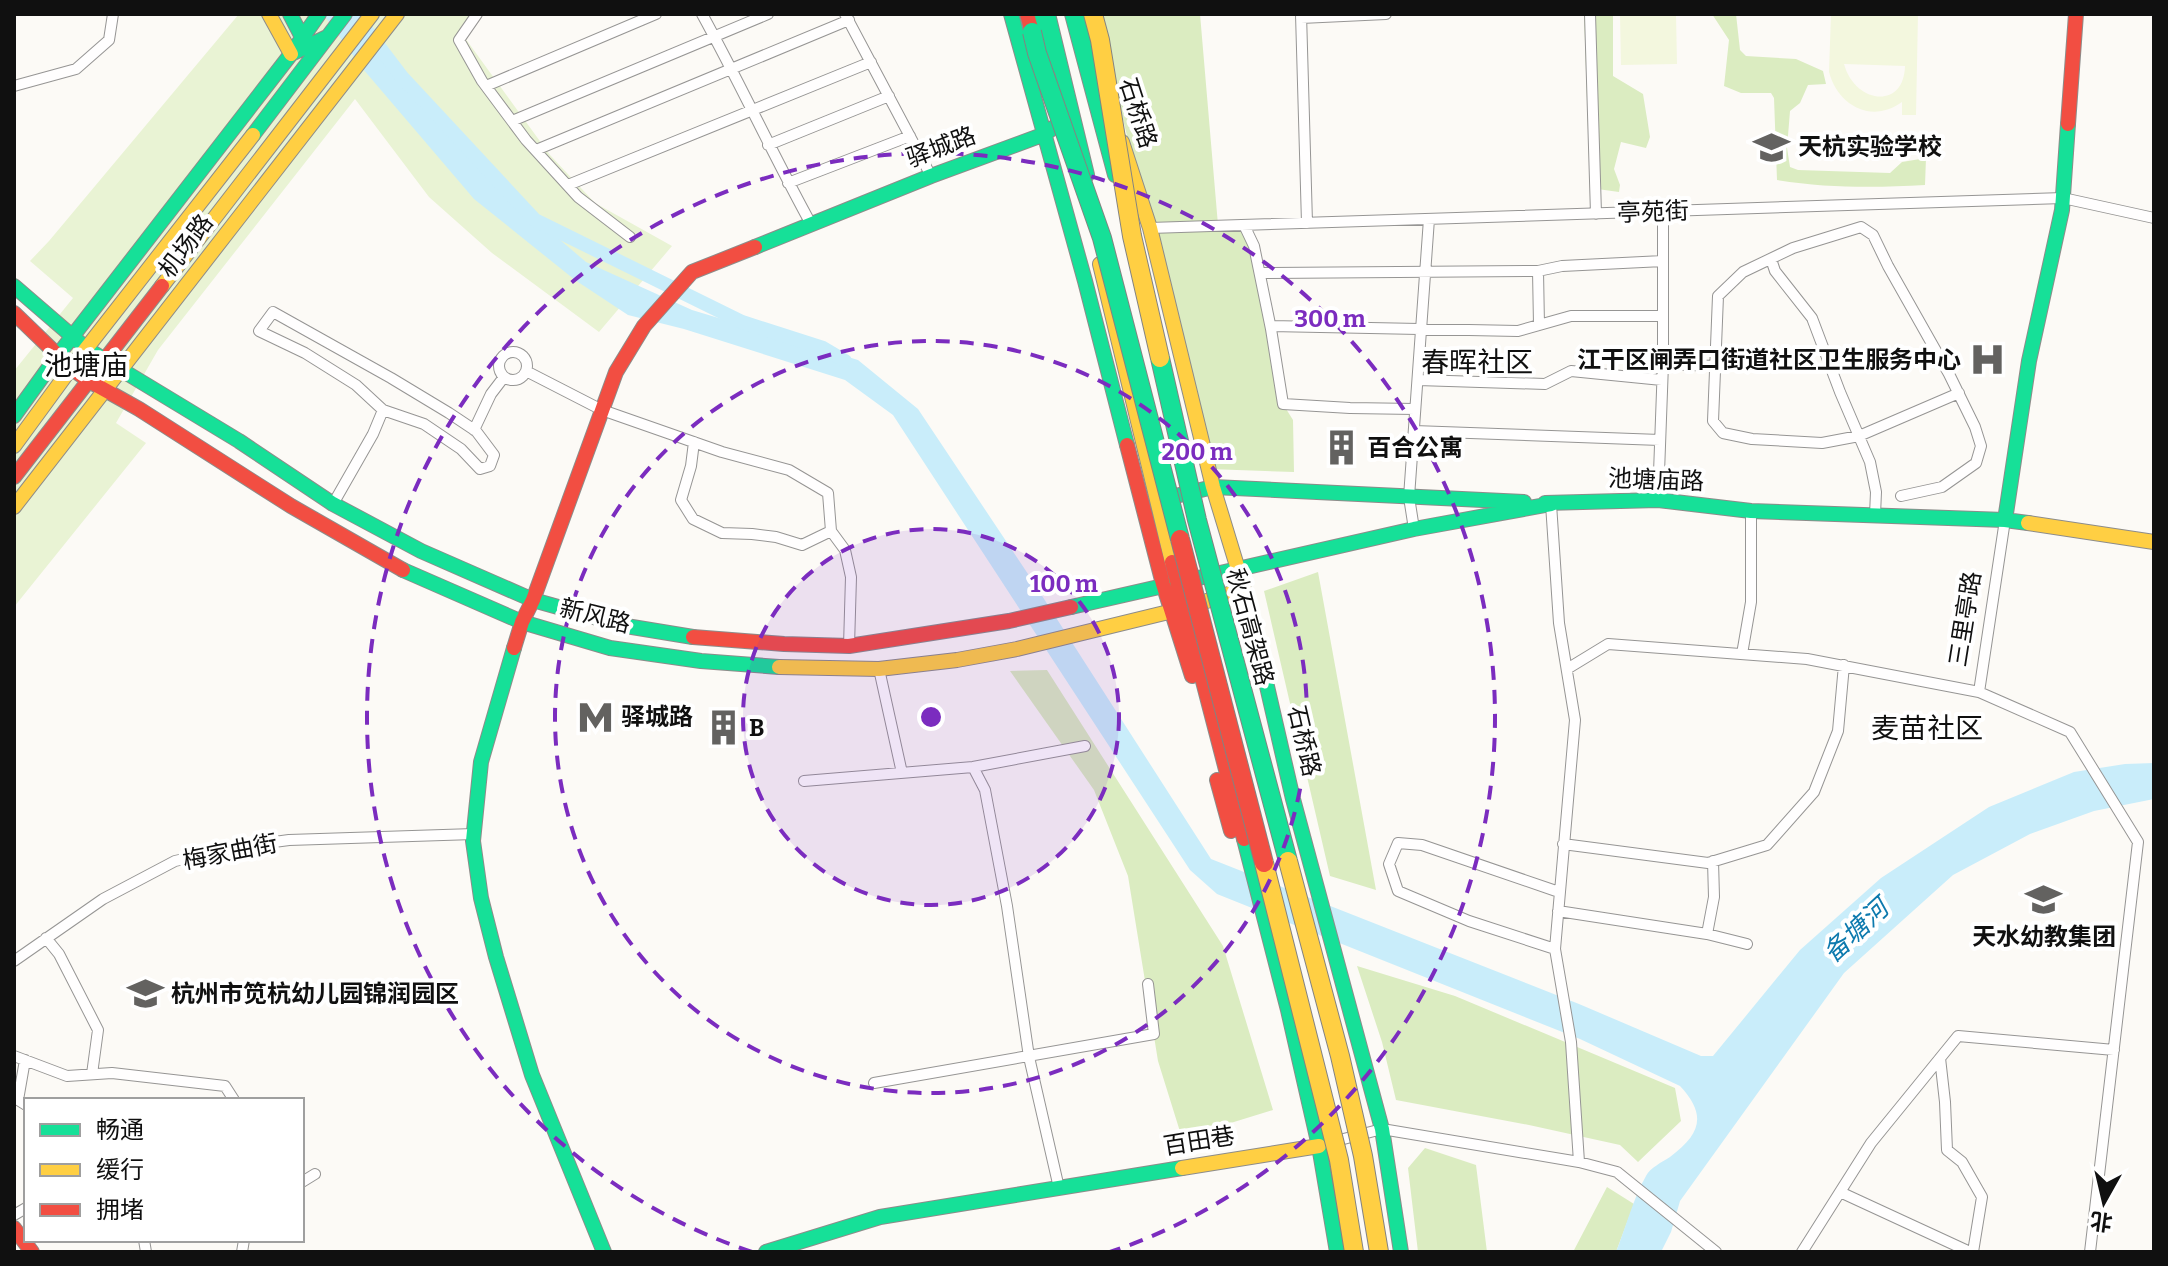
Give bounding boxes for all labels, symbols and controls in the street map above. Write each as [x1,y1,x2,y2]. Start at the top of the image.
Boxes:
street label: 石桥路 [1114,74,1162,152]
street label: 驿城路 [902,121,980,173]
school or university icon: 天杭实验学校 [1753,128,1791,166]
place label: 天杭实验学校 [1798,133,1942,161]
street label: 亭苑街 [1617,197,1689,227]
street label: 机场路 [153,209,219,283]
text: 300 m [1294,305,1366,333]
hospital icon: 江干区闸弄口街道社区卫生服务中心 [1968,341,2006,379]
district label: 春晖社区 [1421,346,1533,379]
place label: 江干区闸弄口街道社区卫生服务中心 [1577,346,1961,374]
district label: 池塘庙 [44,349,128,382]
building icon: 百合公寓 [1322,429,1360,467]
place label: 百合公寓 [1367,434,1463,462]
text: 200 m [1161,438,1233,466]
street label: 池塘庙路 [1608,464,1704,496]
street label: 秋石高架路 [1221,565,1279,689]
street label: 三里亭路 [1944,569,1986,669]
text: 100 m [1030,570,1098,598]
street label: 新风路 [557,594,633,638]
metro station icon: 驿城路 [576,698,614,736]
place label: 驿城路 [621,703,693,731]
centre of rings [917,703,945,731]
street label: 石桥路 [1282,703,1326,779]
building icon: B [704,709,742,747]
district label: 麦苗社区 [1871,712,1983,745]
place label: B [749,714,765,742]
street label: 梅家曲街 [180,829,280,875]
school or university icon: 天水幼教集团 [2025,881,2063,919]
water label: 备塘河 [1817,890,1899,969]
place label: 天水幼教集团 [1972,923,2116,951]
school or university icon: 杭州市笕杭幼儿园锦润园区 [126,975,164,1013]
place label: 杭州市笕杭幼儿园锦润园区 [171,980,459,1008]
legend [24,1098,304,1242]
text: 畅通 [96,1116,144,1144]
street label: 百田巷 [1161,1122,1237,1160]
text: 缓行 [96,1156,144,1184]
north arrow [2064,1162,2144,1242]
text: 拥堵 [96,1196,144,1224]
text: 北 [2089,1206,2114,1236]

